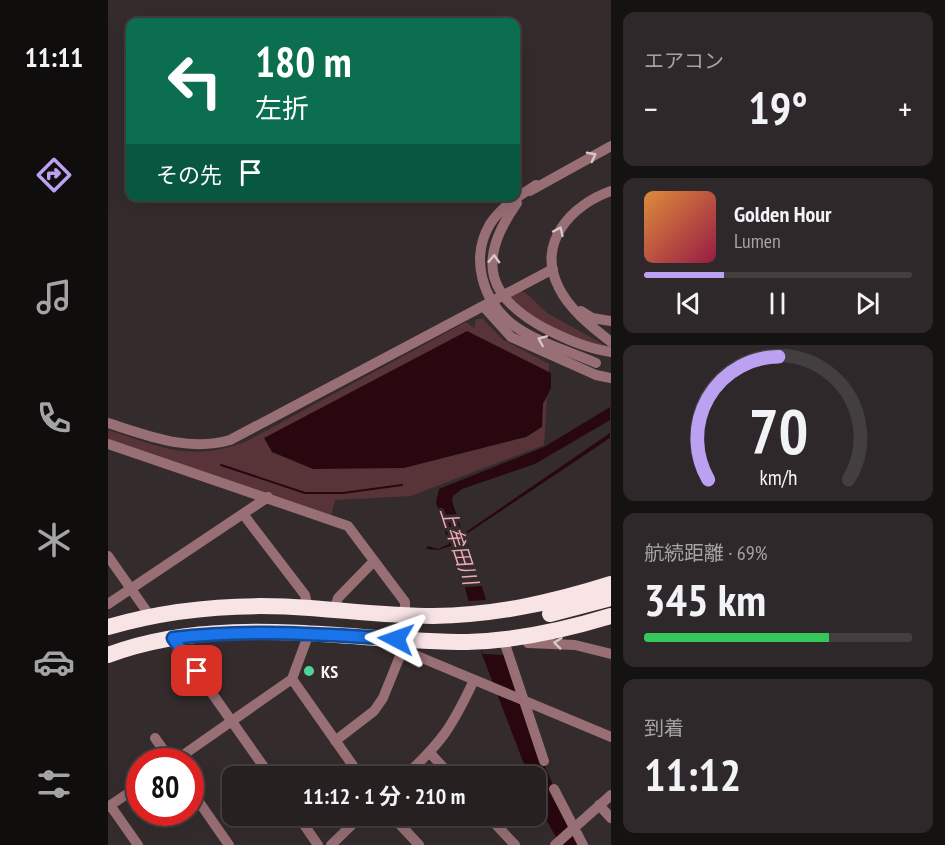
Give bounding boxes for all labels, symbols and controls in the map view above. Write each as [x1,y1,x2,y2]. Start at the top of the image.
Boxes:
text: 180 m [255,34,352,89]
text: 11:11 [25,40,83,74]
icon: left [156,42,234,120]
text: エアコン [644,48,724,74]
text: 19° [748,78,808,136]
text: − [644,87,658,130]
text: + [898,87,912,130]
text: 左折 [255,91,309,125]
one-way arrow [585,152,596,163]
icon: directions [33,154,75,196]
icon: arrive [234,156,267,189]
text: その先 [156,161,222,189]
text: Golden Hour [734,200,832,228]
one-way arrow [552,227,564,238]
text: Lumen [734,228,781,254]
one-way arrow [487,254,500,263]
icon: music [33,276,75,318]
icon: previous [672,287,705,320]
icon: pause [761,287,794,320]
icon: next [851,287,884,320]
one-way arrow [538,335,549,347]
text: 70 [748,390,808,471]
icon: phone [33,397,75,439]
text: km/h [759,463,797,491]
water label: 上牟田川 [434,504,484,590]
icon: climate [33,519,75,561]
text: 航続距離 · 69% [644,540,767,566]
text: 345 km [644,570,766,628]
position arrow [364,607,428,671]
one-way arrow [554,637,563,650]
icon: car [33,641,75,683]
pin [171,645,222,696]
icon: arrive [180,654,213,687]
place label: KS [321,660,338,683]
marker: KS [302,664,316,678]
text: 到着 [644,715,684,741]
text: 11:12 [644,745,741,803]
speed limit sign: 80 [126,748,204,826]
icon: filters [33,763,75,805]
text: 11:12 · 1 分 · 210 m [303,782,465,810]

